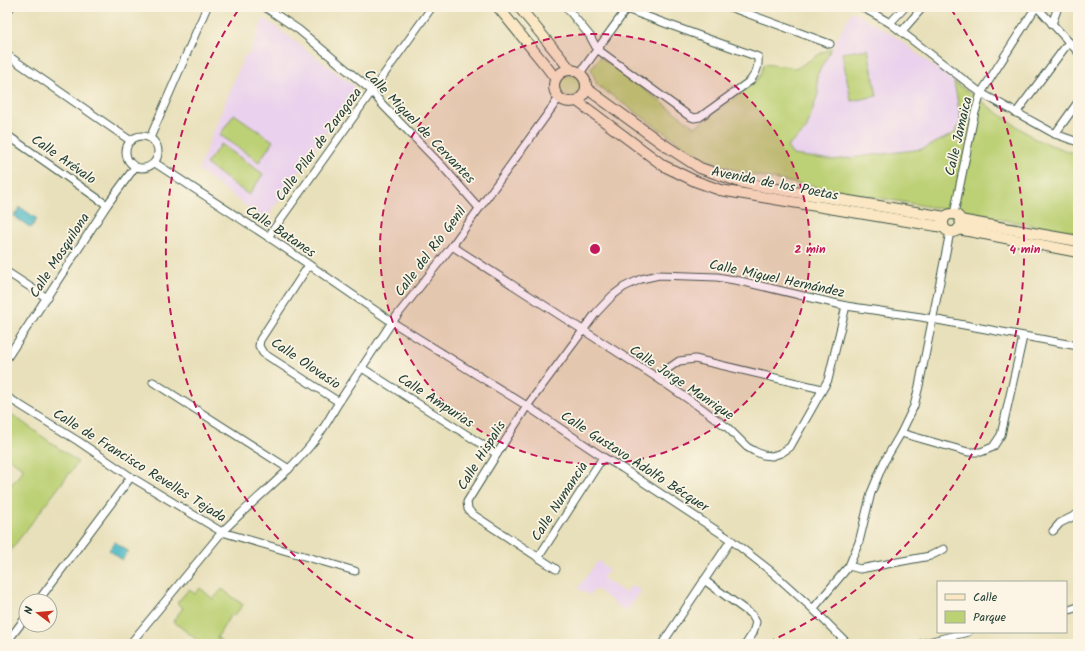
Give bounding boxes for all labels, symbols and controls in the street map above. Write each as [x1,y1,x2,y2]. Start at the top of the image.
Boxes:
street label: Calle Miguel de Cervantes [358,64,480,189]
street label: Calle Pilar de Zaragoza [270,83,368,206]
street label: Calle Jamaica [939,94,979,178]
street label: Calle Arévalo [26,129,101,190]
street label: Avenida de los Poetas [709,161,840,207]
street label: Calle Batanes [241,200,320,264]
street label: Calle del Río Genil [389,201,473,302]
street label: Calle Mosquilona [24,209,96,302]
text: 2 min [794,240,826,259]
text: 4 min [1010,240,1041,259]
centre of rings [588,242,602,256]
street label: Calle Miguel Hernández [707,254,847,304]
street label: Calle Olovasio [266,332,345,395]
street label: Calle Jorge Manrique [624,339,739,427]
street label: Calle Ampurias [393,368,478,434]
street label: Calle de Francisco Revelles Tejada [48,403,231,528]
street label: Calle Gustavo Adolfo Bécquer [556,406,714,519]
street label: Calle Hispalis [452,416,512,495]
street label: Calle Numancia [526,457,594,546]
legend [937,581,1067,633]
text: Calle [973,588,998,607]
north arrow [18,593,58,633]
text: N [20,605,39,616]
text: Parque [973,608,1007,627]

